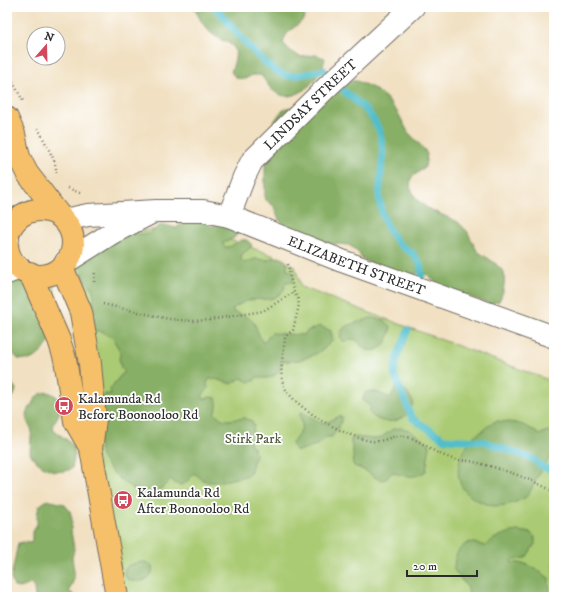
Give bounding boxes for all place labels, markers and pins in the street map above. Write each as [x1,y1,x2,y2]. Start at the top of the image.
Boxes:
place label: Kalamunda Rd Before Boonooloo Rd [78,390,198,424]
bus stop icon: Kalamunda Rd Before Boonooloo Rd [53,395,75,417]
place label: Kalamunda Rd After Boonooloo Rd [137,484,249,518]
bus stop icon: Kalamunda Rd After Boonooloo Rd [112,489,134,511]

